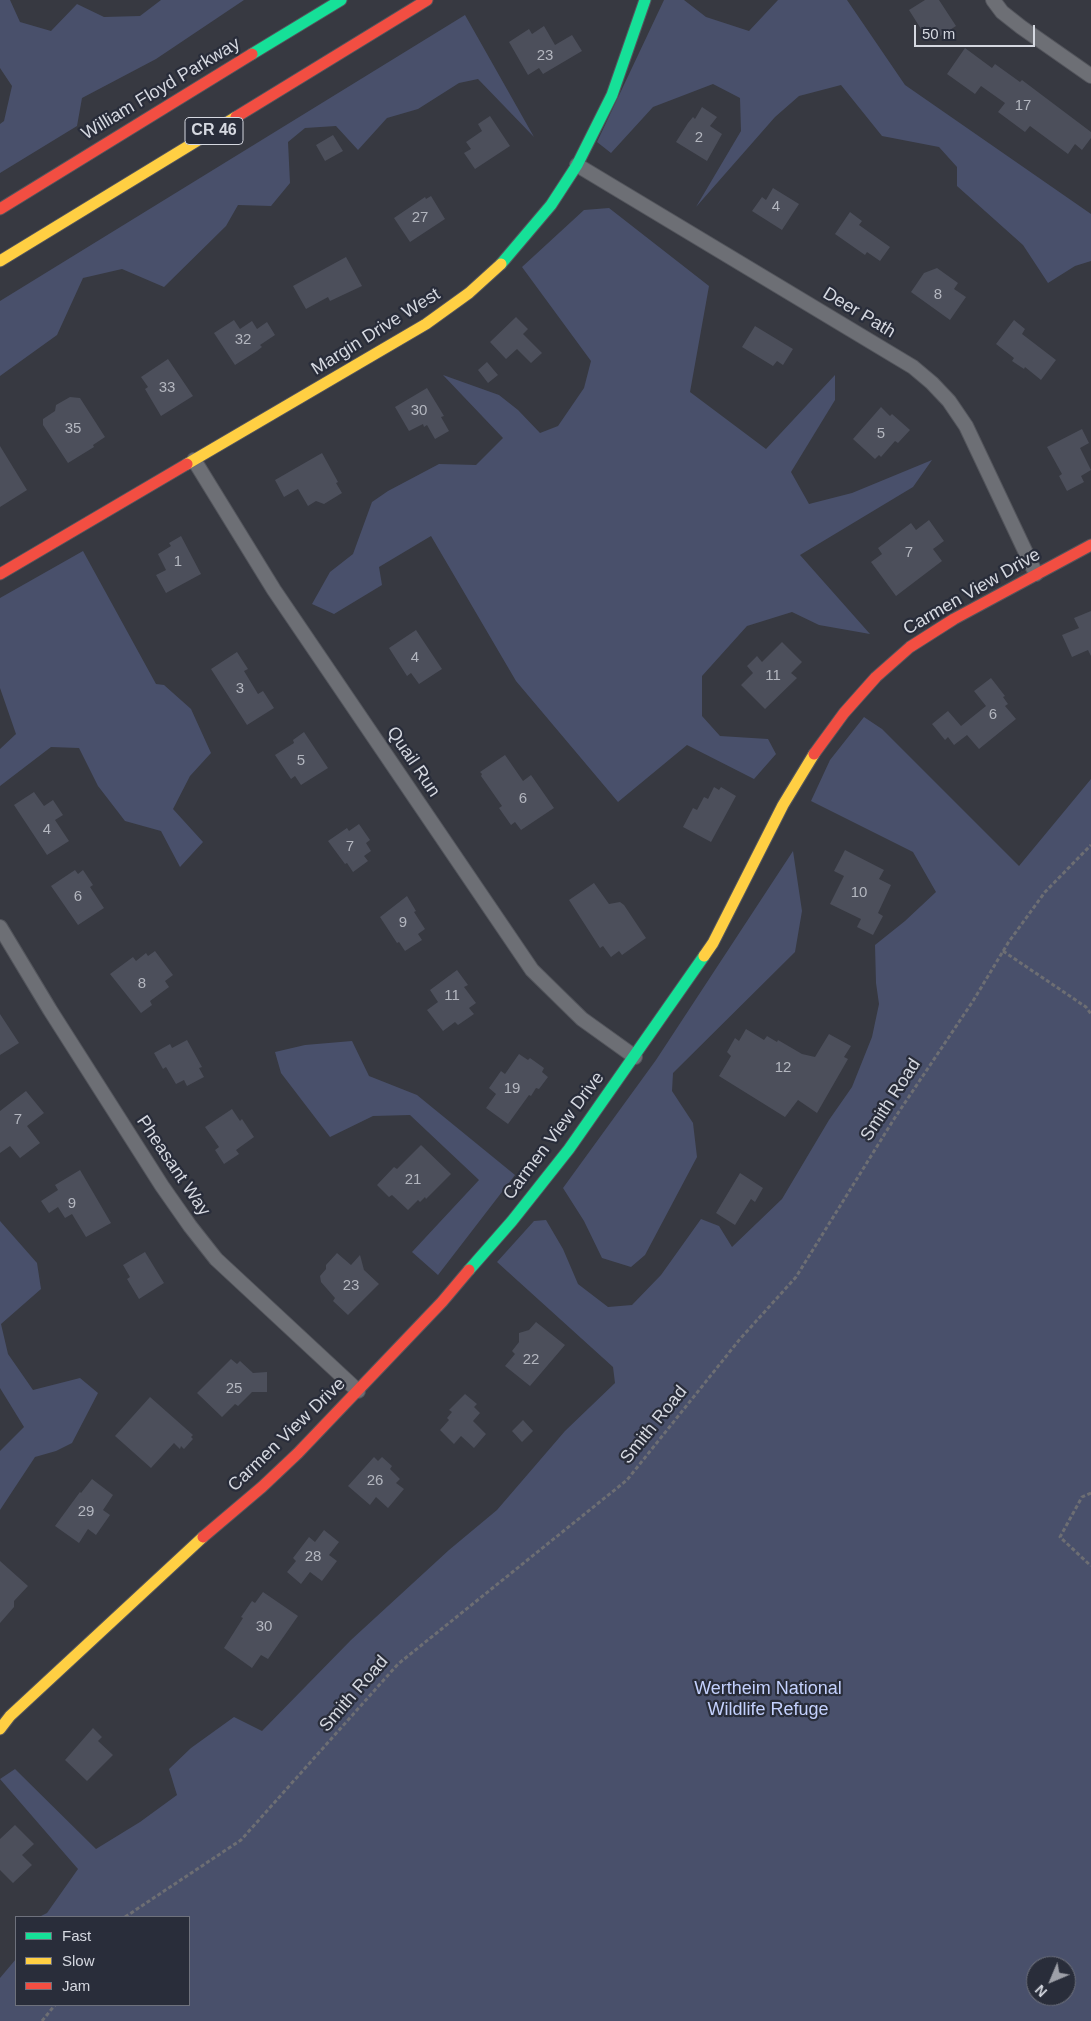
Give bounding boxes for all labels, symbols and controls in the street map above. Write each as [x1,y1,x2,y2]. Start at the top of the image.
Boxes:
scale bar [916,15,1037,47]
text: 50 m [922,25,955,42]
street label: William Floyd Parkway [78,33,244,145]
house number: 23 [537,47,553,65]
house number: 17 [1015,97,1031,115]
road number: CR 46 [185,118,243,144]
house number: 2 [695,129,703,147]
house number: 4 [772,198,780,216]
house number: 27 [412,209,428,227]
street label: Deer Path [819,283,899,343]
street label: Margin Drive West [308,284,444,380]
house number: 8 [934,286,942,304]
house number: 32 [235,331,251,349]
house number: 33 [159,379,175,397]
house number: 30 [411,402,427,420]
house number: 35 [65,420,81,438]
house number: 5 [877,425,885,443]
street label: Carmen View Drive [900,544,1044,640]
house number: 7 [905,544,913,562]
house number: 1 [174,553,182,571]
house number: 4 [411,649,419,667]
house number: 11 [765,667,781,685]
house number: 3 [236,680,244,698]
house number: 6 [989,706,997,724]
street label: Quail Run [382,723,444,801]
house number: 5 [297,752,305,770]
house number: 6 [519,790,527,808]
house number: 4 [43,821,51,839]
house number: 7 [346,838,354,856]
house number: 10 [851,884,867,902]
house number: 6 [74,888,82,906]
house number: 9 [399,914,407,932]
house number: 8 [138,975,146,993]
house number: 11 [444,987,460,1005]
street label: Smith Road [856,1055,926,1145]
house number: 12 [775,1059,791,1077]
street label: Carmen View Drive [499,1068,609,1204]
house number: 19 [504,1080,520,1098]
house number: 7 [14,1111,22,1129]
street label: Pheasant Way [132,1112,214,1220]
house number: 21 [405,1171,421,1189]
house number: 9 [68,1195,76,1213]
house number: 23 [343,1277,359,1295]
house number: 22 [523,1351,539,1369]
street label: Carmen View Drive [224,1373,350,1497]
house number: 25 [226,1380,242,1398]
street label: Smith Road [616,1382,692,1468]
house number: 26 [367,1472,383,1490]
house number: 29 [78,1503,94,1521]
house number: 28 [305,1548,321,1566]
house number: 30 [256,1618,272,1636]
street label: Smith Road [315,1651,393,1737]
park label: Wertheim National Wildlife Refuge [694,1678,842,1720]
legend [15,1916,190,2006]
text: Fast [62,1927,91,1944]
text: Slow [62,1952,95,1969]
north arrow [1026,1956,1076,2006]
text: Jam [62,1977,90,1994]
text: N [1032,1982,1050,2000]

